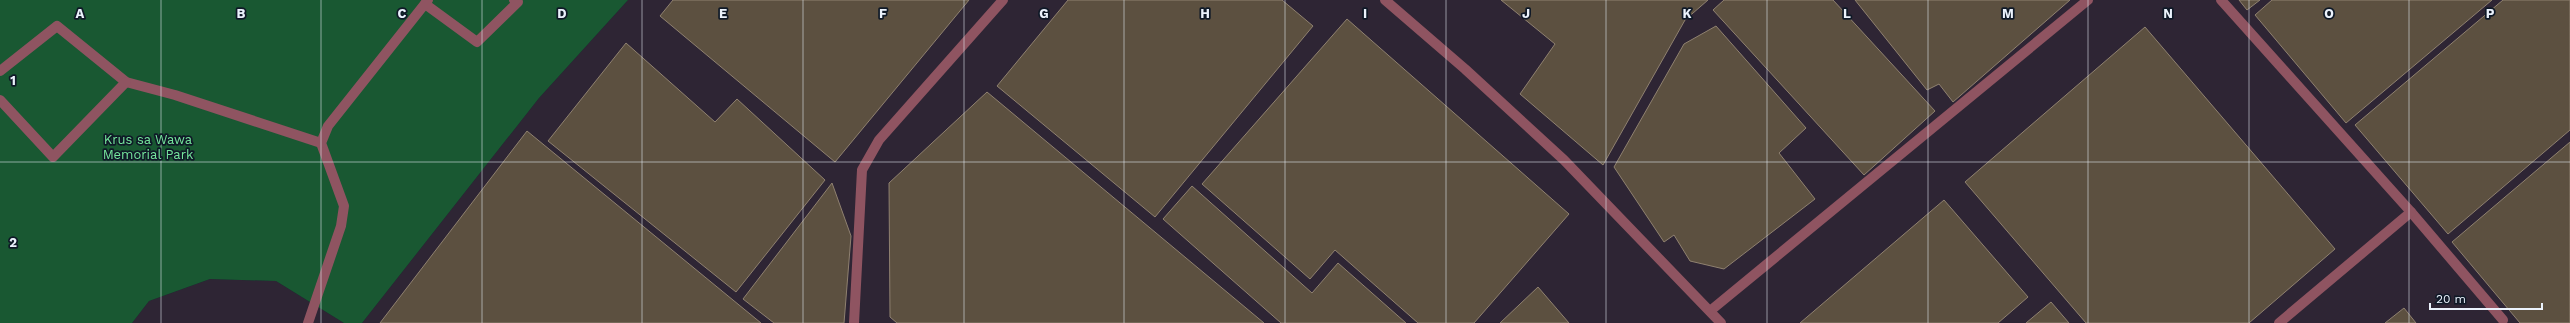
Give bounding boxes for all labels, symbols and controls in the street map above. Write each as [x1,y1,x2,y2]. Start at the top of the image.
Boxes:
text: A [76,6,85,21]
text: B [237,6,246,21]
text: C [398,6,407,21]
text: D [557,6,567,21]
text: E [719,6,727,21]
text: F [879,6,887,21]
text: G [1039,6,1049,21]
text: H [1200,6,1210,21]
text: I [1363,6,1367,21]
text: J [1522,6,1530,21]
text: K [1682,6,1692,21]
text: L [1843,6,1851,21]
text: M [2002,6,2014,21]
text: N [2163,6,2173,21]
text: O [2324,6,2334,21]
text: P [2486,6,2495,21]
text: 1 [10,73,16,88]
park label: Krus sa Wawa Memorial Park [103,132,194,162]
text: 2 [9,235,17,250]
scale bar [2430,285,2542,311]
text: 20 m [2436,292,2466,306]

